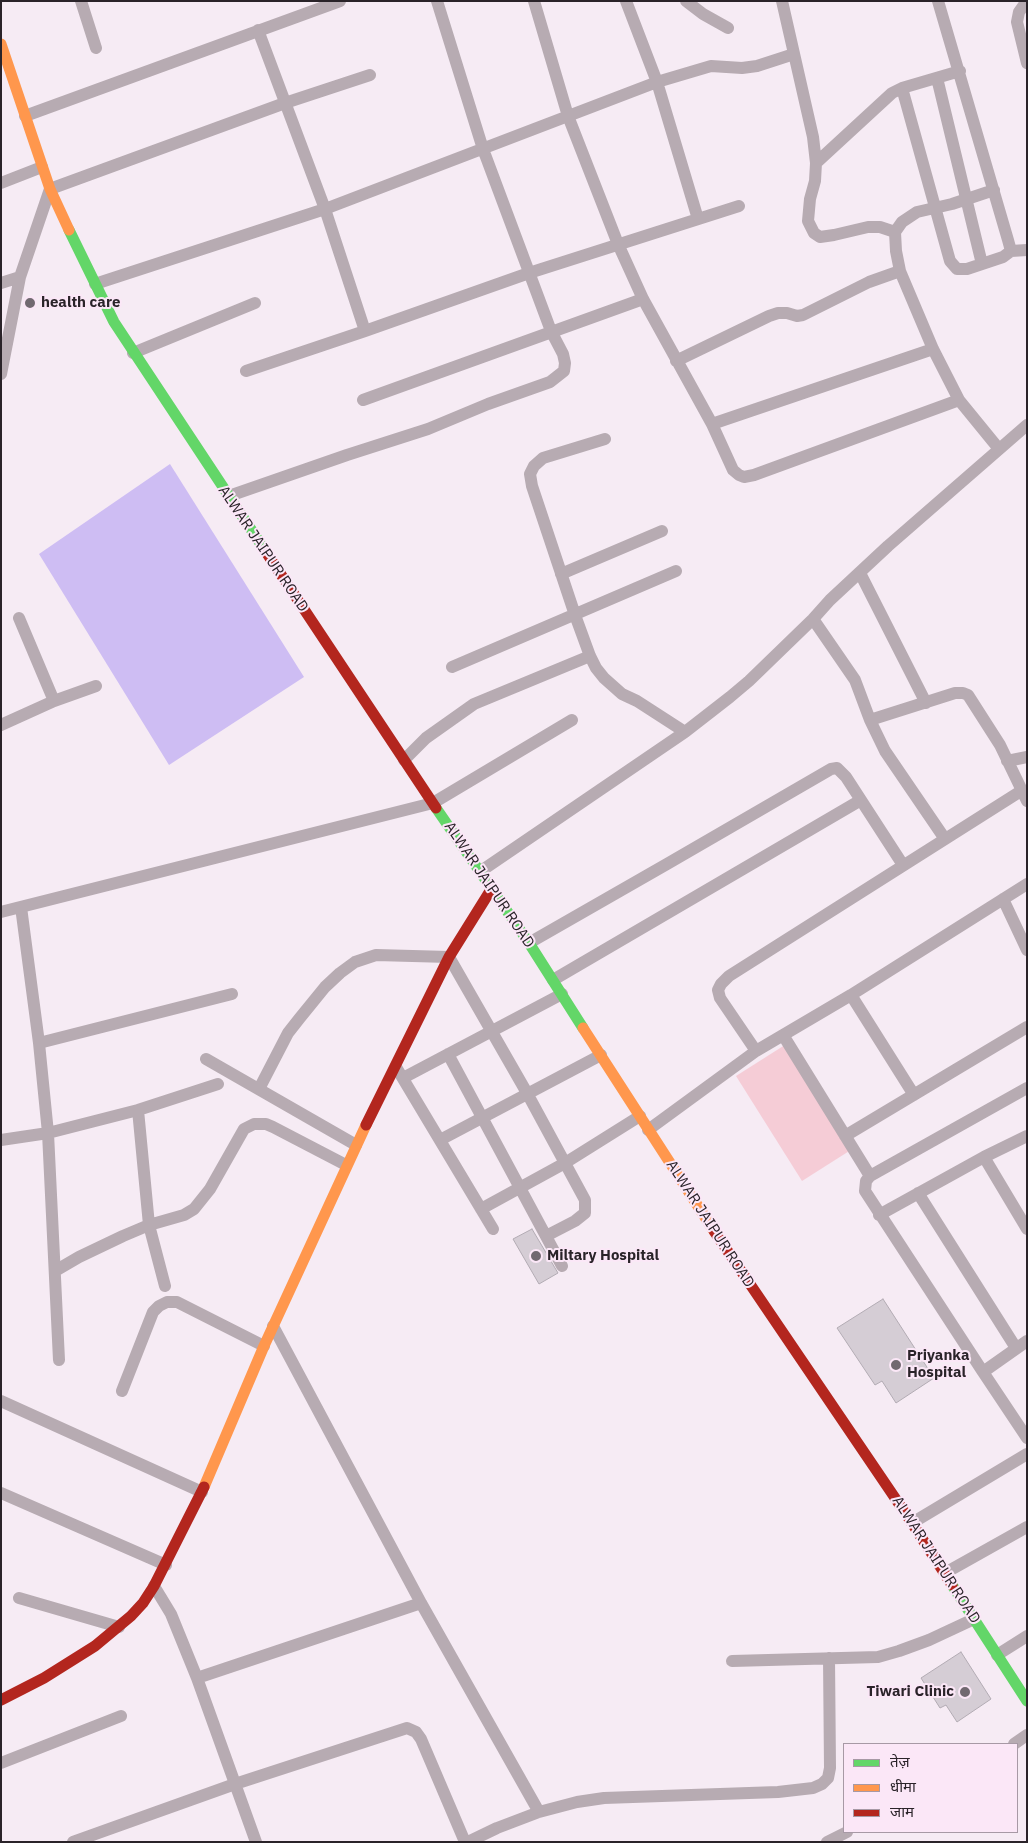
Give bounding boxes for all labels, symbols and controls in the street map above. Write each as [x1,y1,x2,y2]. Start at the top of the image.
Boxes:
place label: health care [41,294,120,312]
marker: health care [23,296,37,310]
street label: ALWAR JAIPUR ROAD [214,483,312,615]
street label: ALWAR JAIPUR ROAD [440,819,538,951]
street label: ALWAR JAIPUR ROAD [662,1157,758,1291]
place label: Miltary Hospital [547,1247,659,1265]
marker: Miltary Hospital [529,1249,543,1263]
place label: Priyanka Hospital [907,1347,970,1382]
marker: Priyanka Hospital [889,1358,903,1372]
street label: ALWAR JAIPUR ROAD [888,1493,984,1627]
place label: Tiwari Clinic [867,1683,954,1701]
marker: Tiwari Clinic [958,1685,972,1699]
legend [843,1743,1018,1833]
text: तेज़ [890,1752,910,1771]
text: धीमा [890,1777,916,1796]
text: जाम [890,1802,914,1821]

